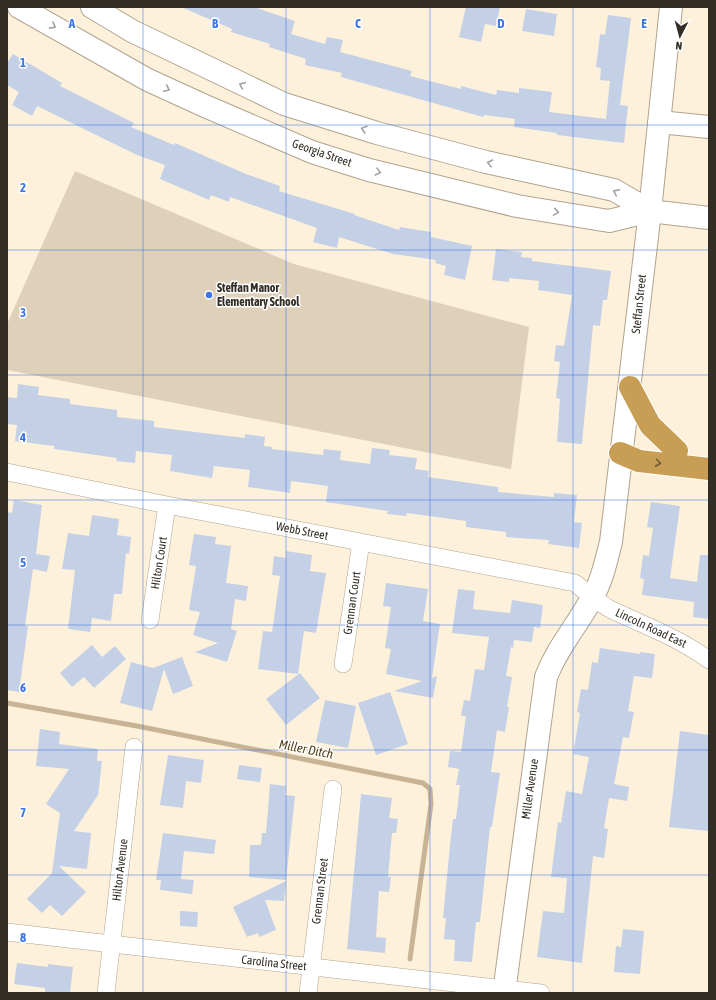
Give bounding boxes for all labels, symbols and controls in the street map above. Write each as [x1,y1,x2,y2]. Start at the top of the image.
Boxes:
text: A [68,16,76,31]
text: B [212,16,219,31]
text: C [355,16,361,31]
text: D [497,16,505,31]
text: E [641,16,647,31]
north arrow [660,16,700,56]
one-way arrow [48,22,56,29]
text: N [675,40,683,52]
text: 1 [20,55,26,70]
one-way arrow [239,82,247,90]
one-way arrow [162,84,170,92]
one-way arrow [361,125,368,134]
street label: Georgia Street [290,136,354,170]
one-way arrow [487,160,493,168]
one-way arrow [375,167,382,175]
text: 2 [20,180,26,195]
one-way arrow [613,189,620,197]
one-way arrow [553,207,559,216]
street label: Steffan Street [629,273,649,334]
place label: Steffan Manor Elementary School [217,281,300,309]
marker: Steffan Manor Elementary School [204,290,214,300]
text: 3 [20,305,26,320]
text: 4 [19,430,26,445]
one-way arrow [654,458,661,467]
street label: Webb Street [275,519,330,543]
street label: Hilton Court [148,535,170,590]
text: 5 [20,555,26,570]
street label: Grennan Court [341,570,363,636]
street label: Lincoln Road East [613,605,689,651]
text: 6 [20,680,26,695]
water label: Miller Ditch [278,736,335,762]
street label: Miller Avenue [519,758,541,820]
text: 7 [20,805,26,820]
street label: Hilton Avenue [109,838,131,902]
street label: Grennan Street [309,857,331,925]
text: 8 [20,930,26,945]
street label: Carolina Street [241,953,308,973]

